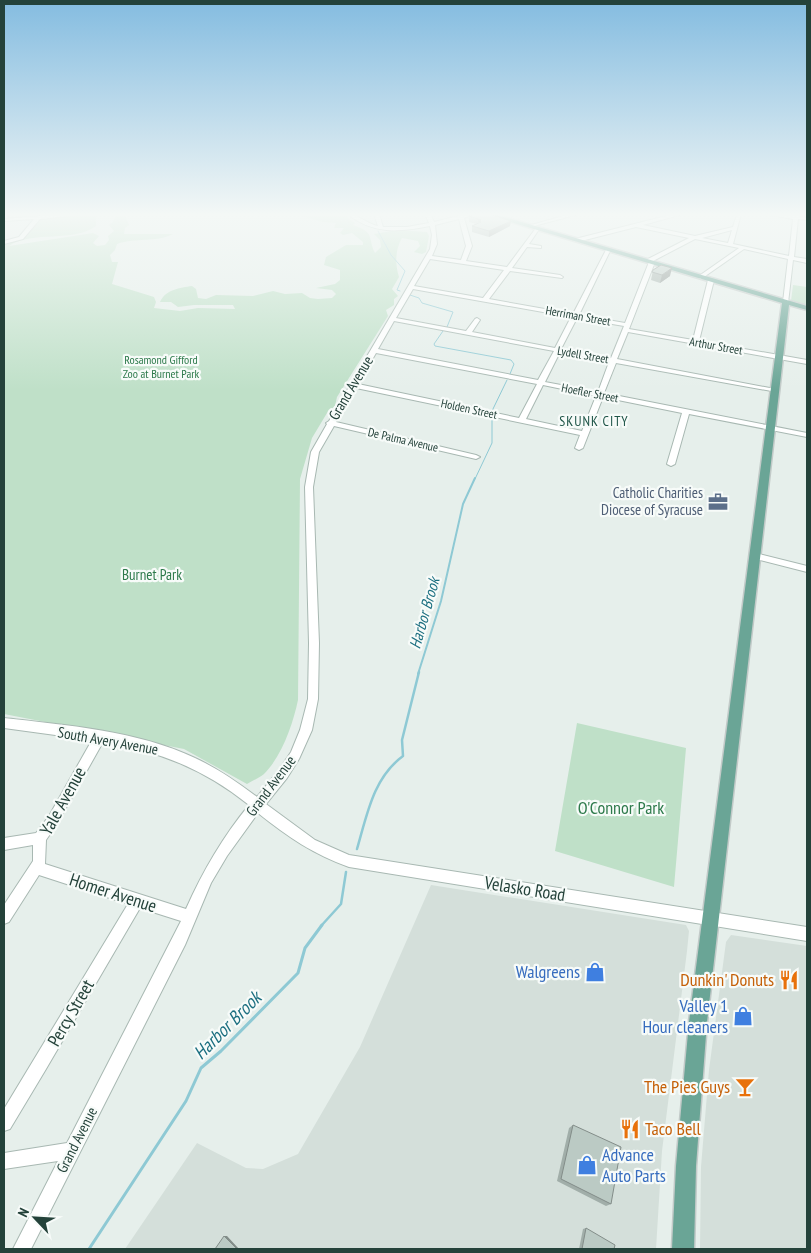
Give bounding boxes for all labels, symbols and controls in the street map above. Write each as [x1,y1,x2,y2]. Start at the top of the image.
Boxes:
street label: Herriman Street [544,302,612,329]
street label: Arthur Street [688,333,745,358]
street label: Lydell Street [556,343,611,367]
park label: Rosamond Gifford Zoo at Burnet Park [123,352,200,381]
street label: Grand Avenue [324,352,377,423]
street label: Hoefler Street [560,380,621,406]
street label: Holden Street [440,395,499,422]
district label: SKUNK CITY [559,412,629,430]
street label: De Palma Avenue [367,424,440,455]
place label: Catholic Charities Diocese of Syracuse [601,483,703,519]
office icon: Catholic Charities Diocese of Syracuse [707,491,729,513]
park label: Burnet Park [122,565,182,584]
water label: Harbor Brook [404,573,444,651]
street label: South Avery Avenue [56,722,160,759]
street label: Grand Avenue [242,752,300,820]
street label: Yale Avenue [34,762,91,839]
park label: O'Connor Park [578,796,664,819]
street label: Homer Avenue [67,868,160,917]
street label: Velasko Road [482,871,567,906]
place label: Walgreens [516,960,580,983]
shop icon: Walgreens [584,961,606,983]
place label: Dunkin' Donuts [680,968,774,991]
restaurant icon: Dunkin' Donuts [778,969,800,991]
street label: Percy Street [42,975,99,1050]
water label: Harbor Brook [188,984,268,1064]
place label: Valley 1 Hour cleaners [642,994,728,1038]
shop icon: Valley 1 Hour cleaners [732,1005,754,1027]
place label: The Pies Guys [644,1075,730,1098]
bar icon: The Pies Guys [734,1076,756,1098]
street label: Grand Avenue [52,1104,101,1176]
place label: Taco Bell [645,1117,702,1140]
restaurant icon: Taco Bell [619,1118,641,1140]
place label: Advance Auto Parts [602,1143,666,1187]
shop icon: Advance Auto Parts [576,1154,598,1176]
north arrow [10,1193,60,1243]
text: N [13,1205,33,1220]

